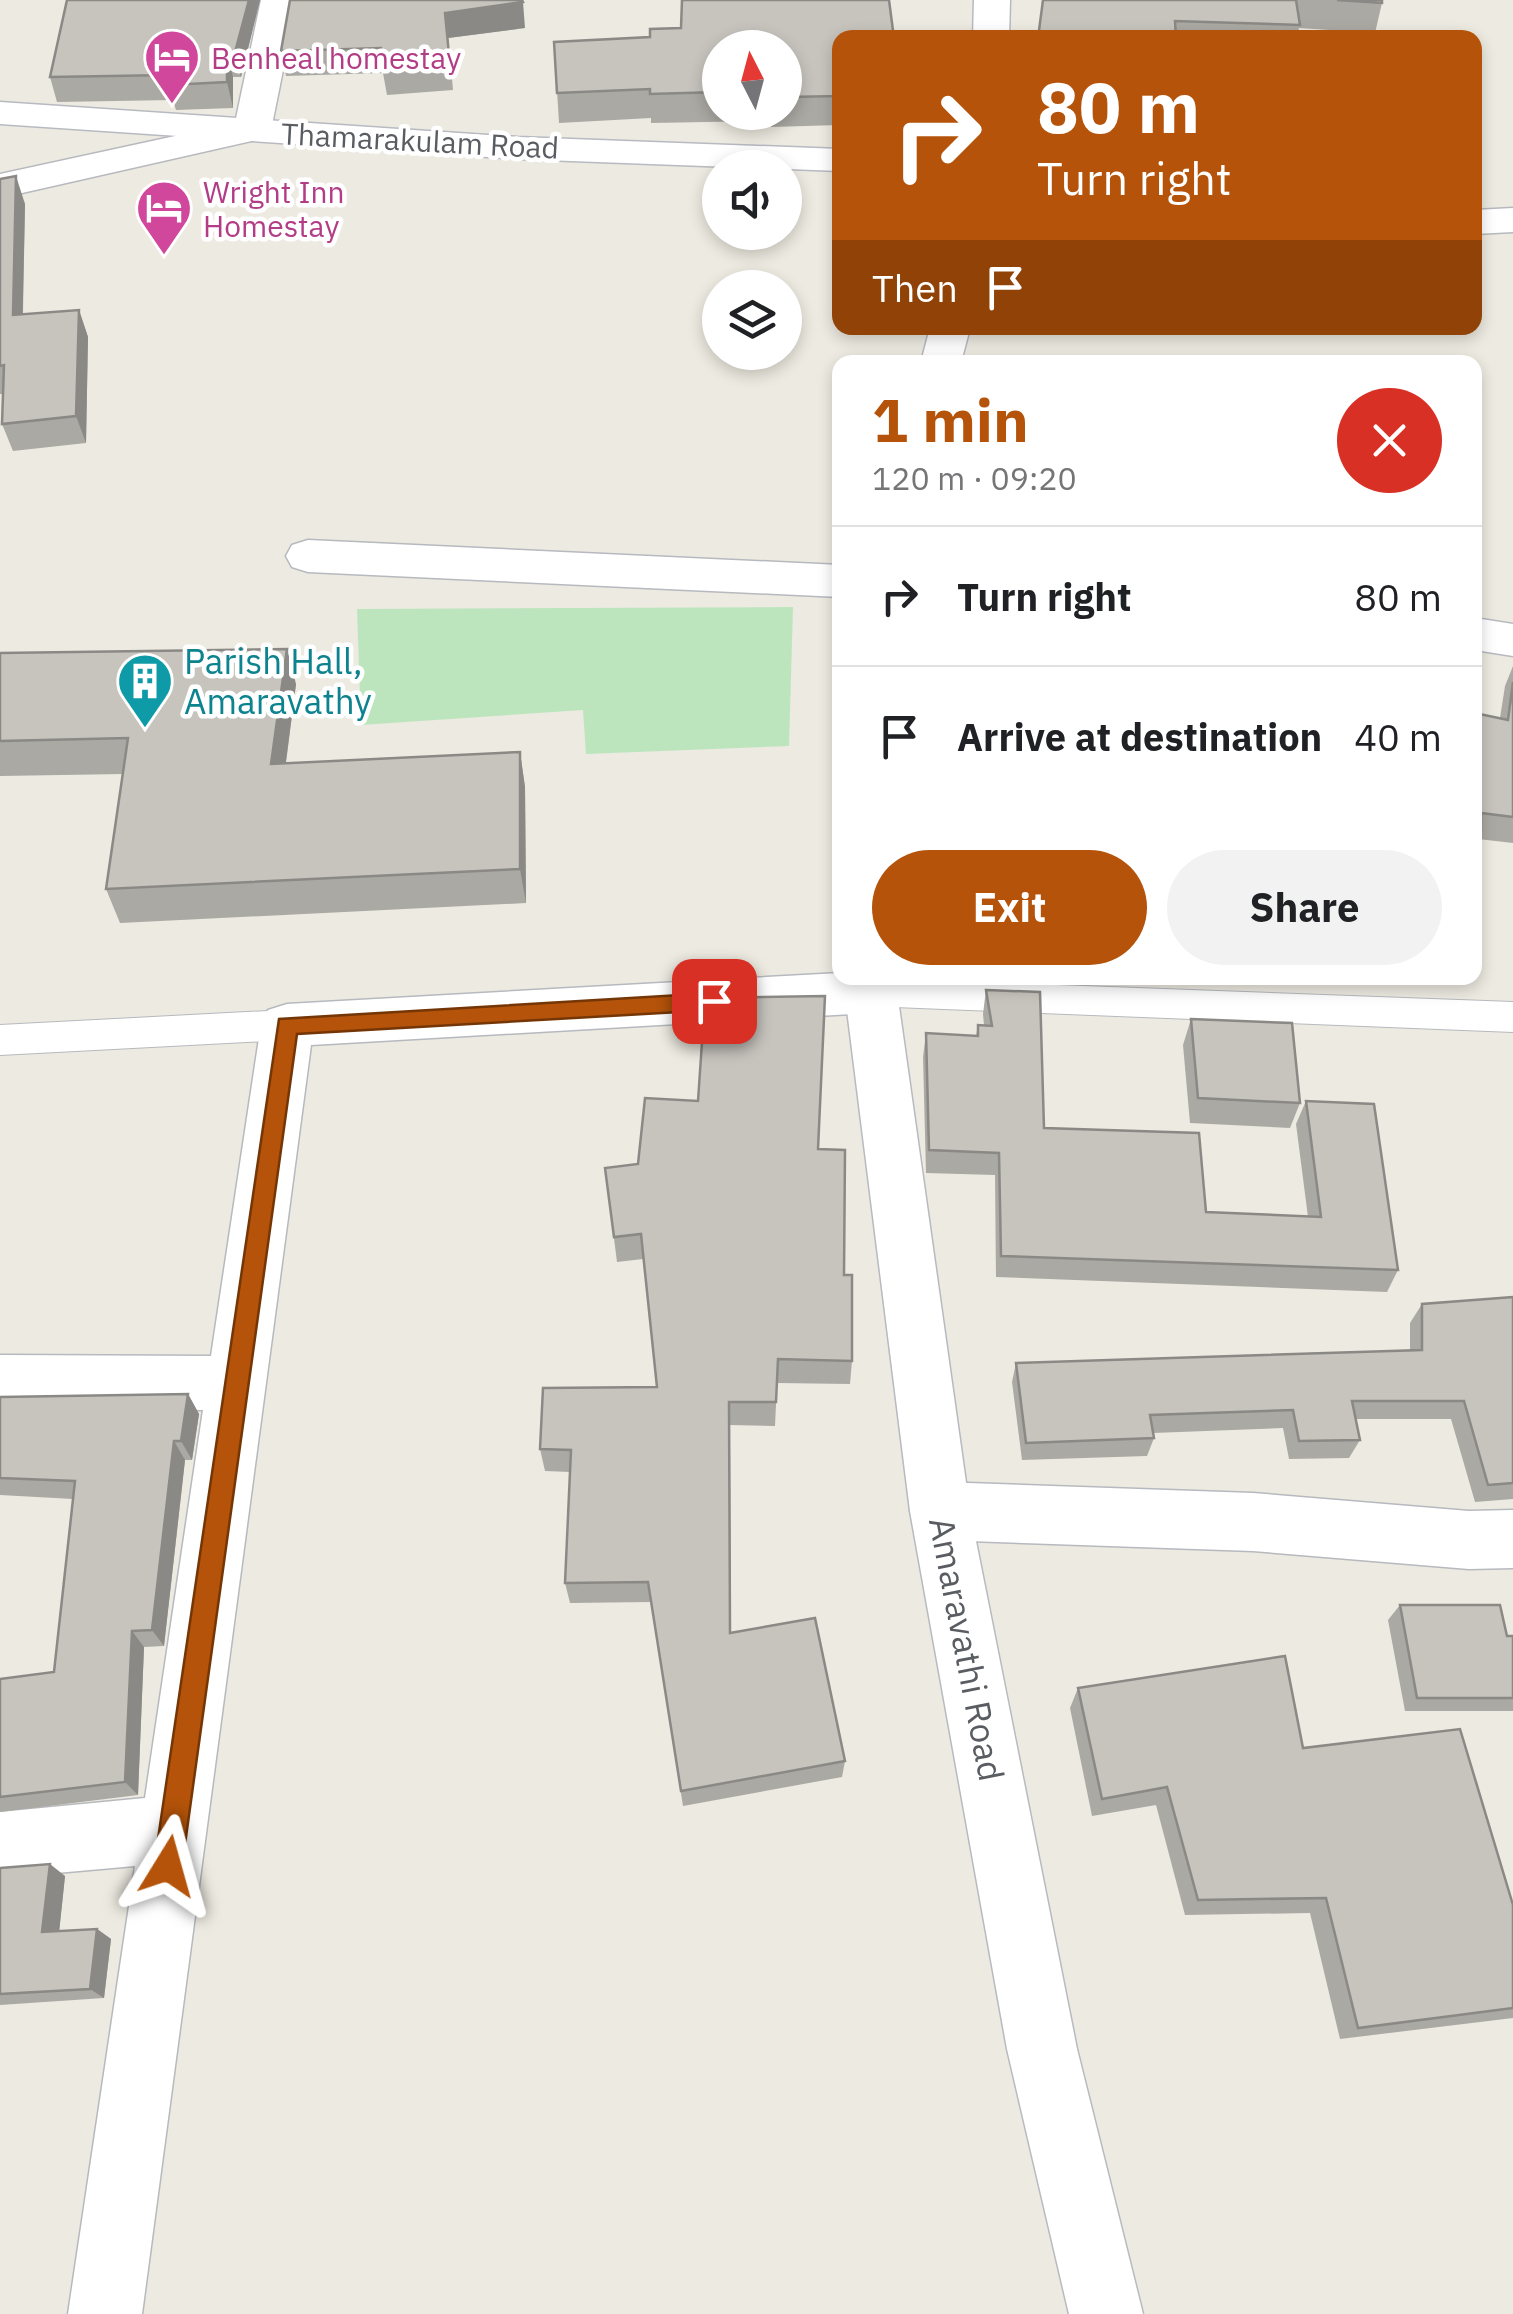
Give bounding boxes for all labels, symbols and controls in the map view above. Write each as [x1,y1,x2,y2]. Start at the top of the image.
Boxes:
hotel icon: Benheal homestay [142,27,202,106]
north arrow [702,30,802,130]
map controls [702,30,802,370]
place label: Benheal homestay [211,38,461,77]
text: 80 m [1037,61,1200,152]
icon: right [872,70,1002,200]
street label: Thamarakulam Road [280,113,560,167]
text: Turn right [1037,149,1232,207]
button: sound [702,150,802,250]
place label: Wright Inn Homestay [203,172,345,245]
hotel icon: Wright Inn Homestay [134,178,194,257]
icon: arrive [978,260,1033,315]
text: Then [872,263,958,312]
button: layers [702,270,802,370]
text: 1 min [872,380,1029,459]
button: close [1337,388,1442,493]
text: 120 m · 09:20 [872,457,1077,499]
icon: right [872,569,927,624]
text: Turn right [957,572,1132,621]
text: 80 m [1354,572,1442,621]
place label: Parish Hall, Amaravathy [184,638,372,724]
building icon: Parish Hall, Amaravathy [115,651,175,730]
icon: arrive [872,709,927,764]
text: Arrive at destination [957,712,1322,761]
text: 40 m [1354,712,1442,761]
button: Exit [872,850,1147,965]
button: Share [1167,850,1442,965]
pin [672,959,757,1044]
icon: arrive [687,974,742,1029]
street label: Amaravathi Road [919,1513,1015,1785]
position arrow [116,1814,220,1918]

